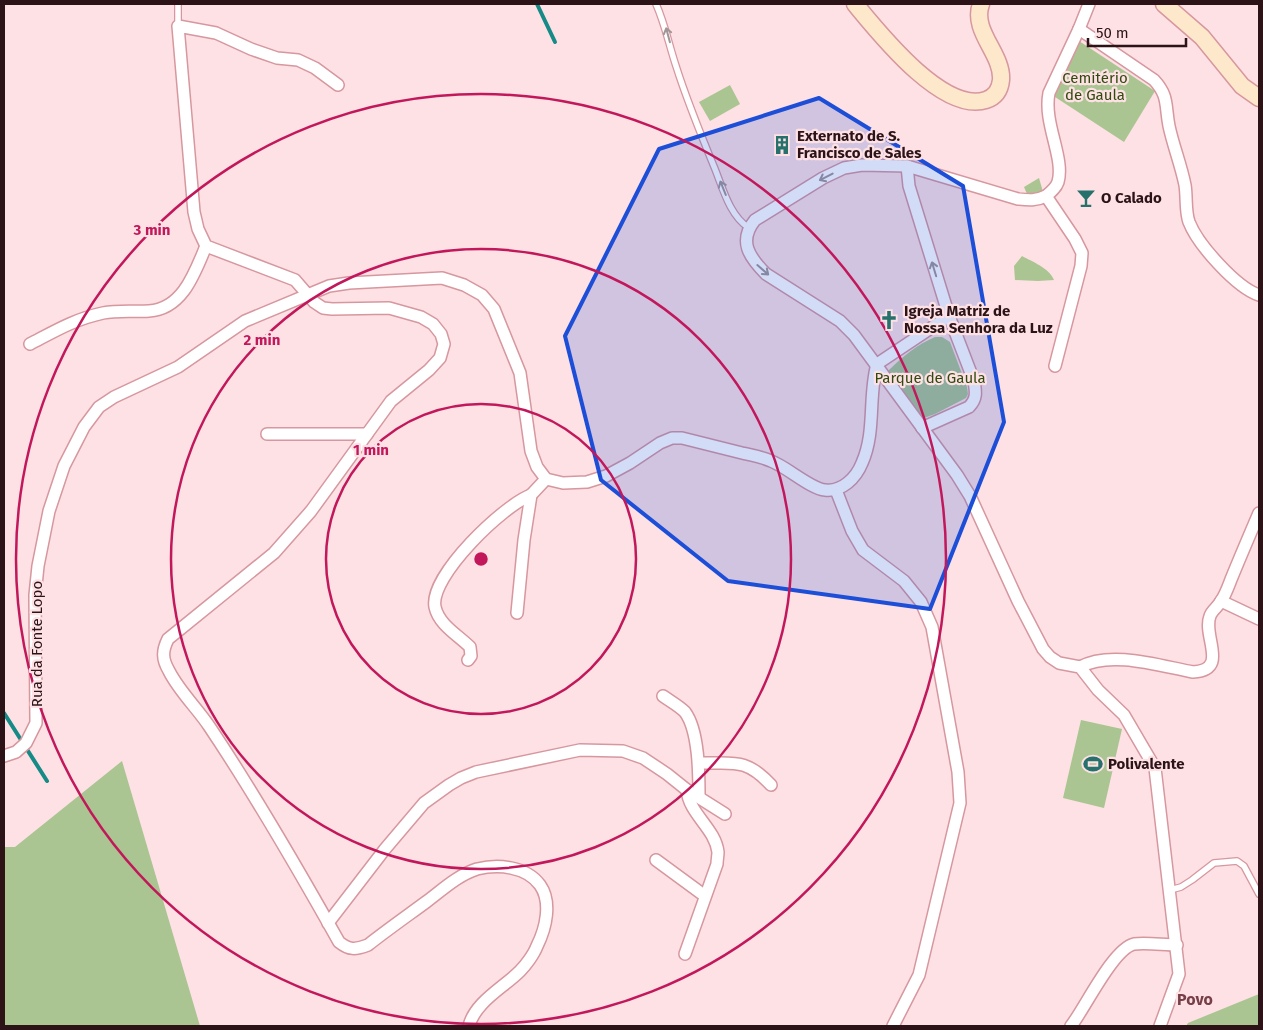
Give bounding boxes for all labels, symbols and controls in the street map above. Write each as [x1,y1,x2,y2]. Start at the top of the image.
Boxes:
scale bar [1088,15,1186,47]
text: 50 m [1096,24,1129,42]
one-way arrow [662,28,672,44]
park label: Cemitério de Gaula [1062,69,1128,104]
place label: Externato de S. Francisco de Sales [797,127,921,162]
building icon: Externato de S. Francisco de Sales [771,134,793,156]
one-way arrow [818,172,833,182]
one-way arrow [718,181,727,196]
bar icon: O Calado [1075,187,1097,209]
place label: O Calado [1101,189,1162,207]
text: 3 min [133,221,170,239]
one-way arrow [929,262,939,278]
one-way arrow [756,265,769,276]
place label: Igreja Matriz de Nossa Senhora da Luz [904,302,1053,337]
church icon: Igreja Matriz de Nossa Senhora da Luz [878,309,900,331]
text: 2 min [244,331,280,349]
park label: Parque de Gaula [874,369,986,387]
text: 1 min [353,441,389,459]
centre of rings [472,550,490,568]
street label: Rua da Fonte Lopo [28,581,46,707]
sports icon: Polivalente [1082,753,1104,775]
place label: Polivalente [1108,755,1185,773]
district label: Povo [1177,990,1213,1009]

